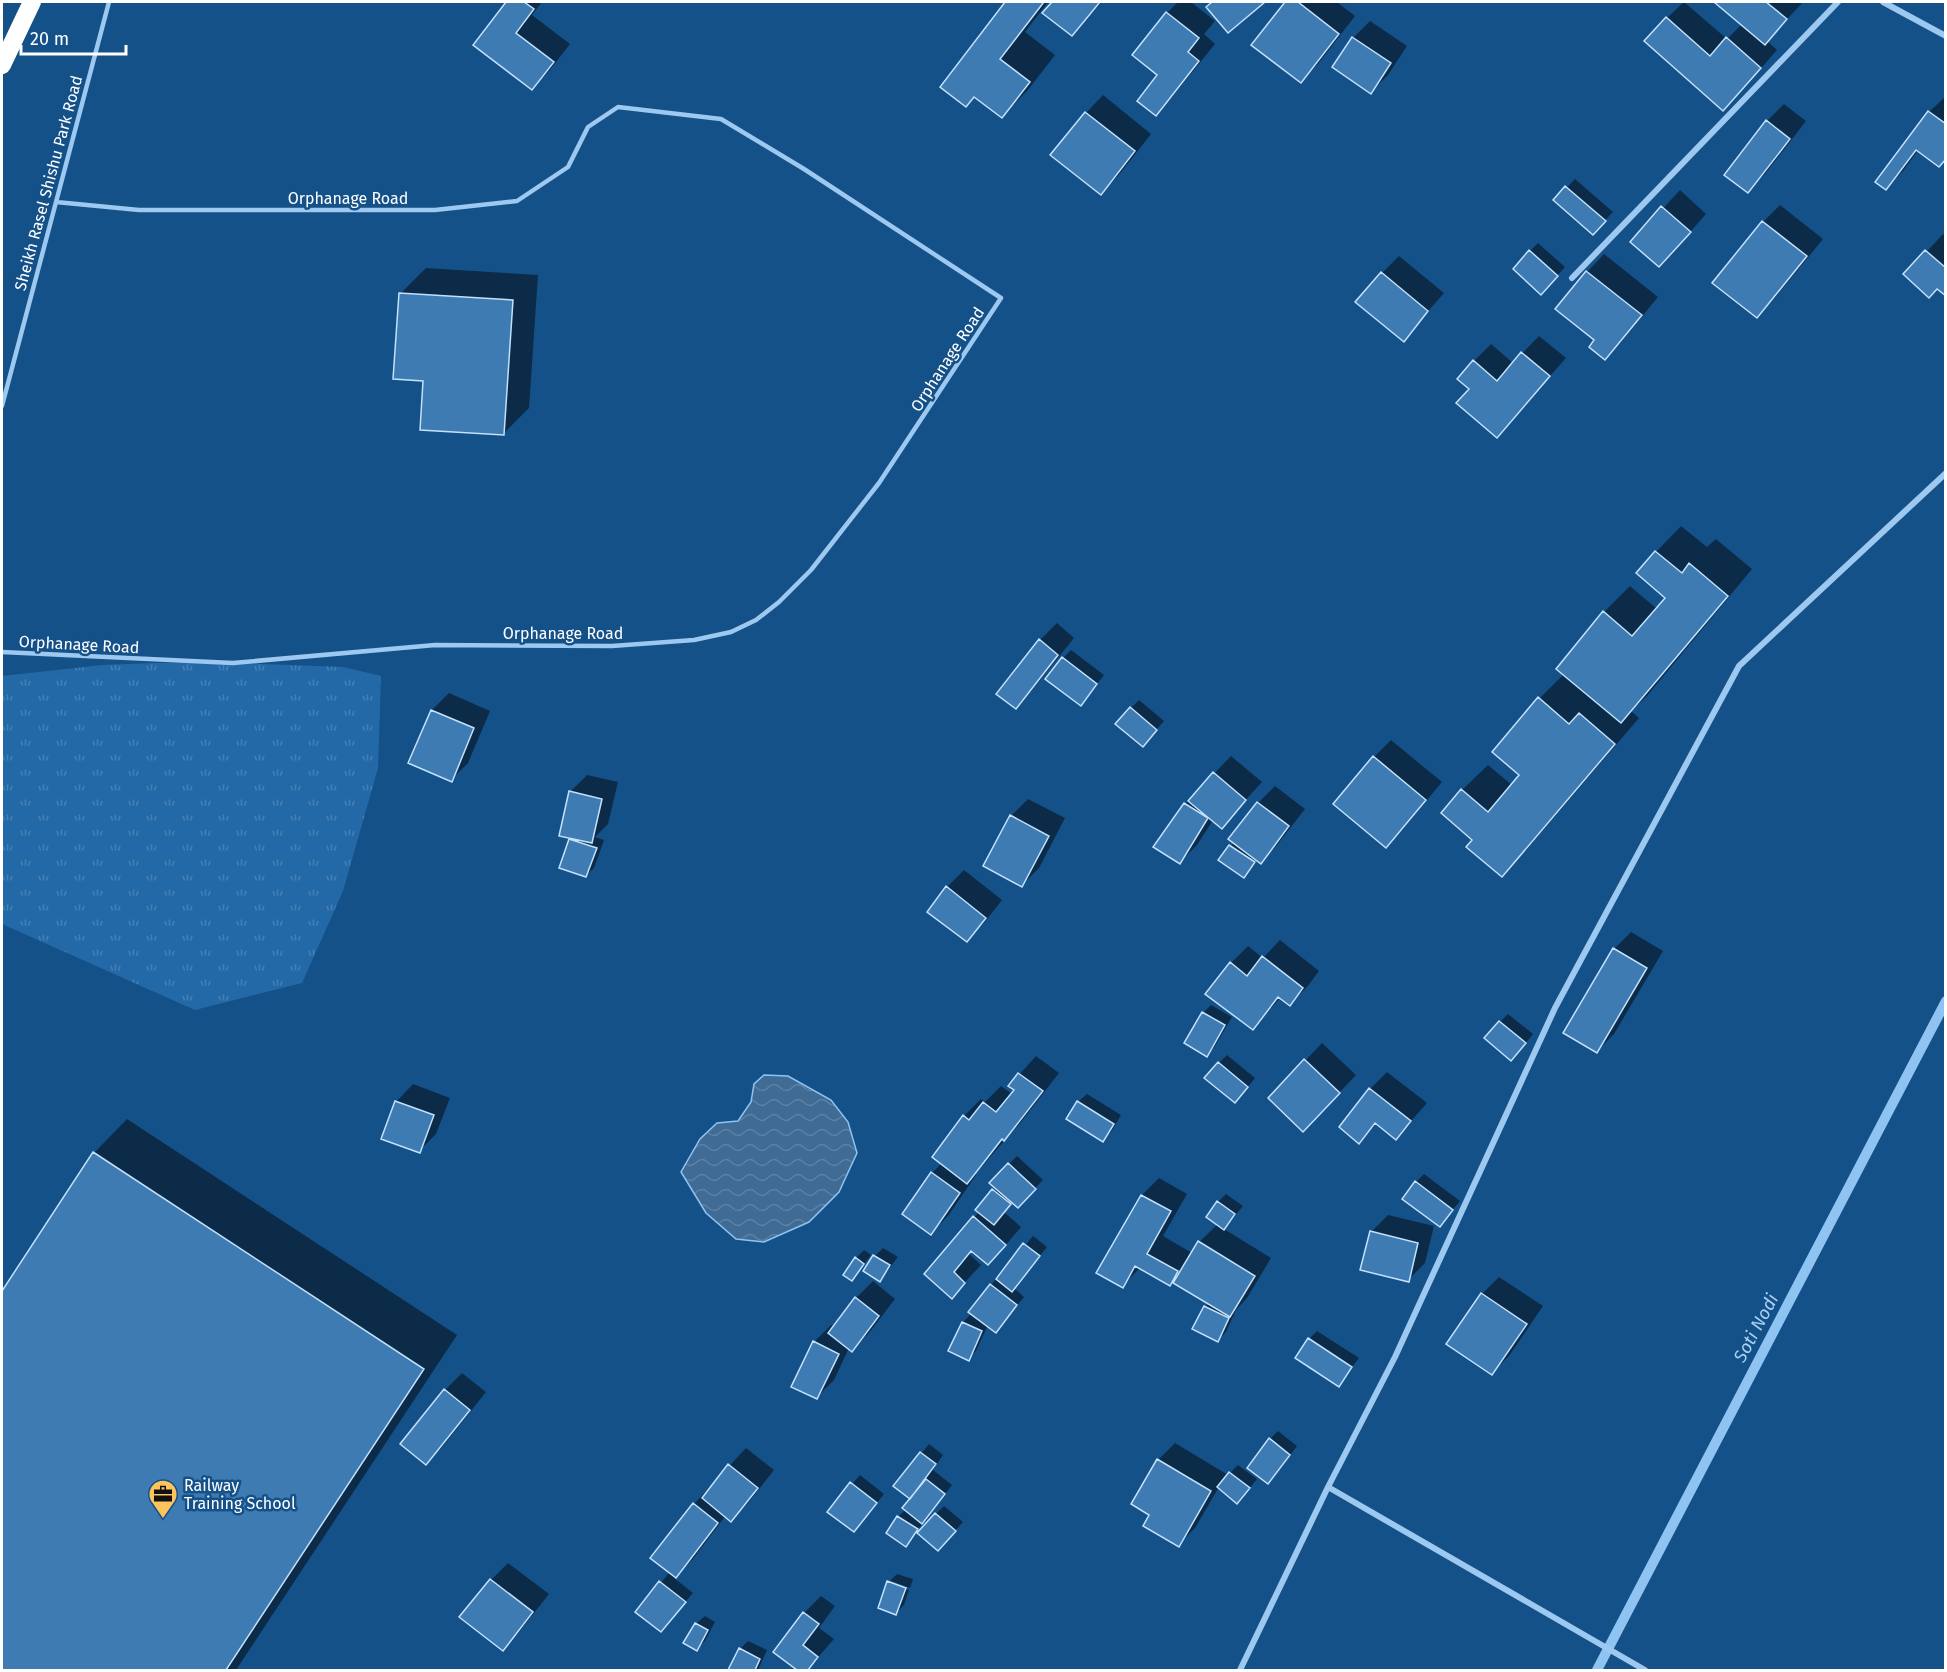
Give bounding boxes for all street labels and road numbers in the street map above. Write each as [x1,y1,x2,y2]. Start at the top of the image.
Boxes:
street label: Sheikh Rasel Shishu Park Road [11,73,86,293]
street label: Orphanage Road [288,189,408,208]
street label: Orphanage Road [907,303,988,415]
street label: Orphanage Road [503,624,623,643]
street label: Orphanage Road [18,632,140,657]

